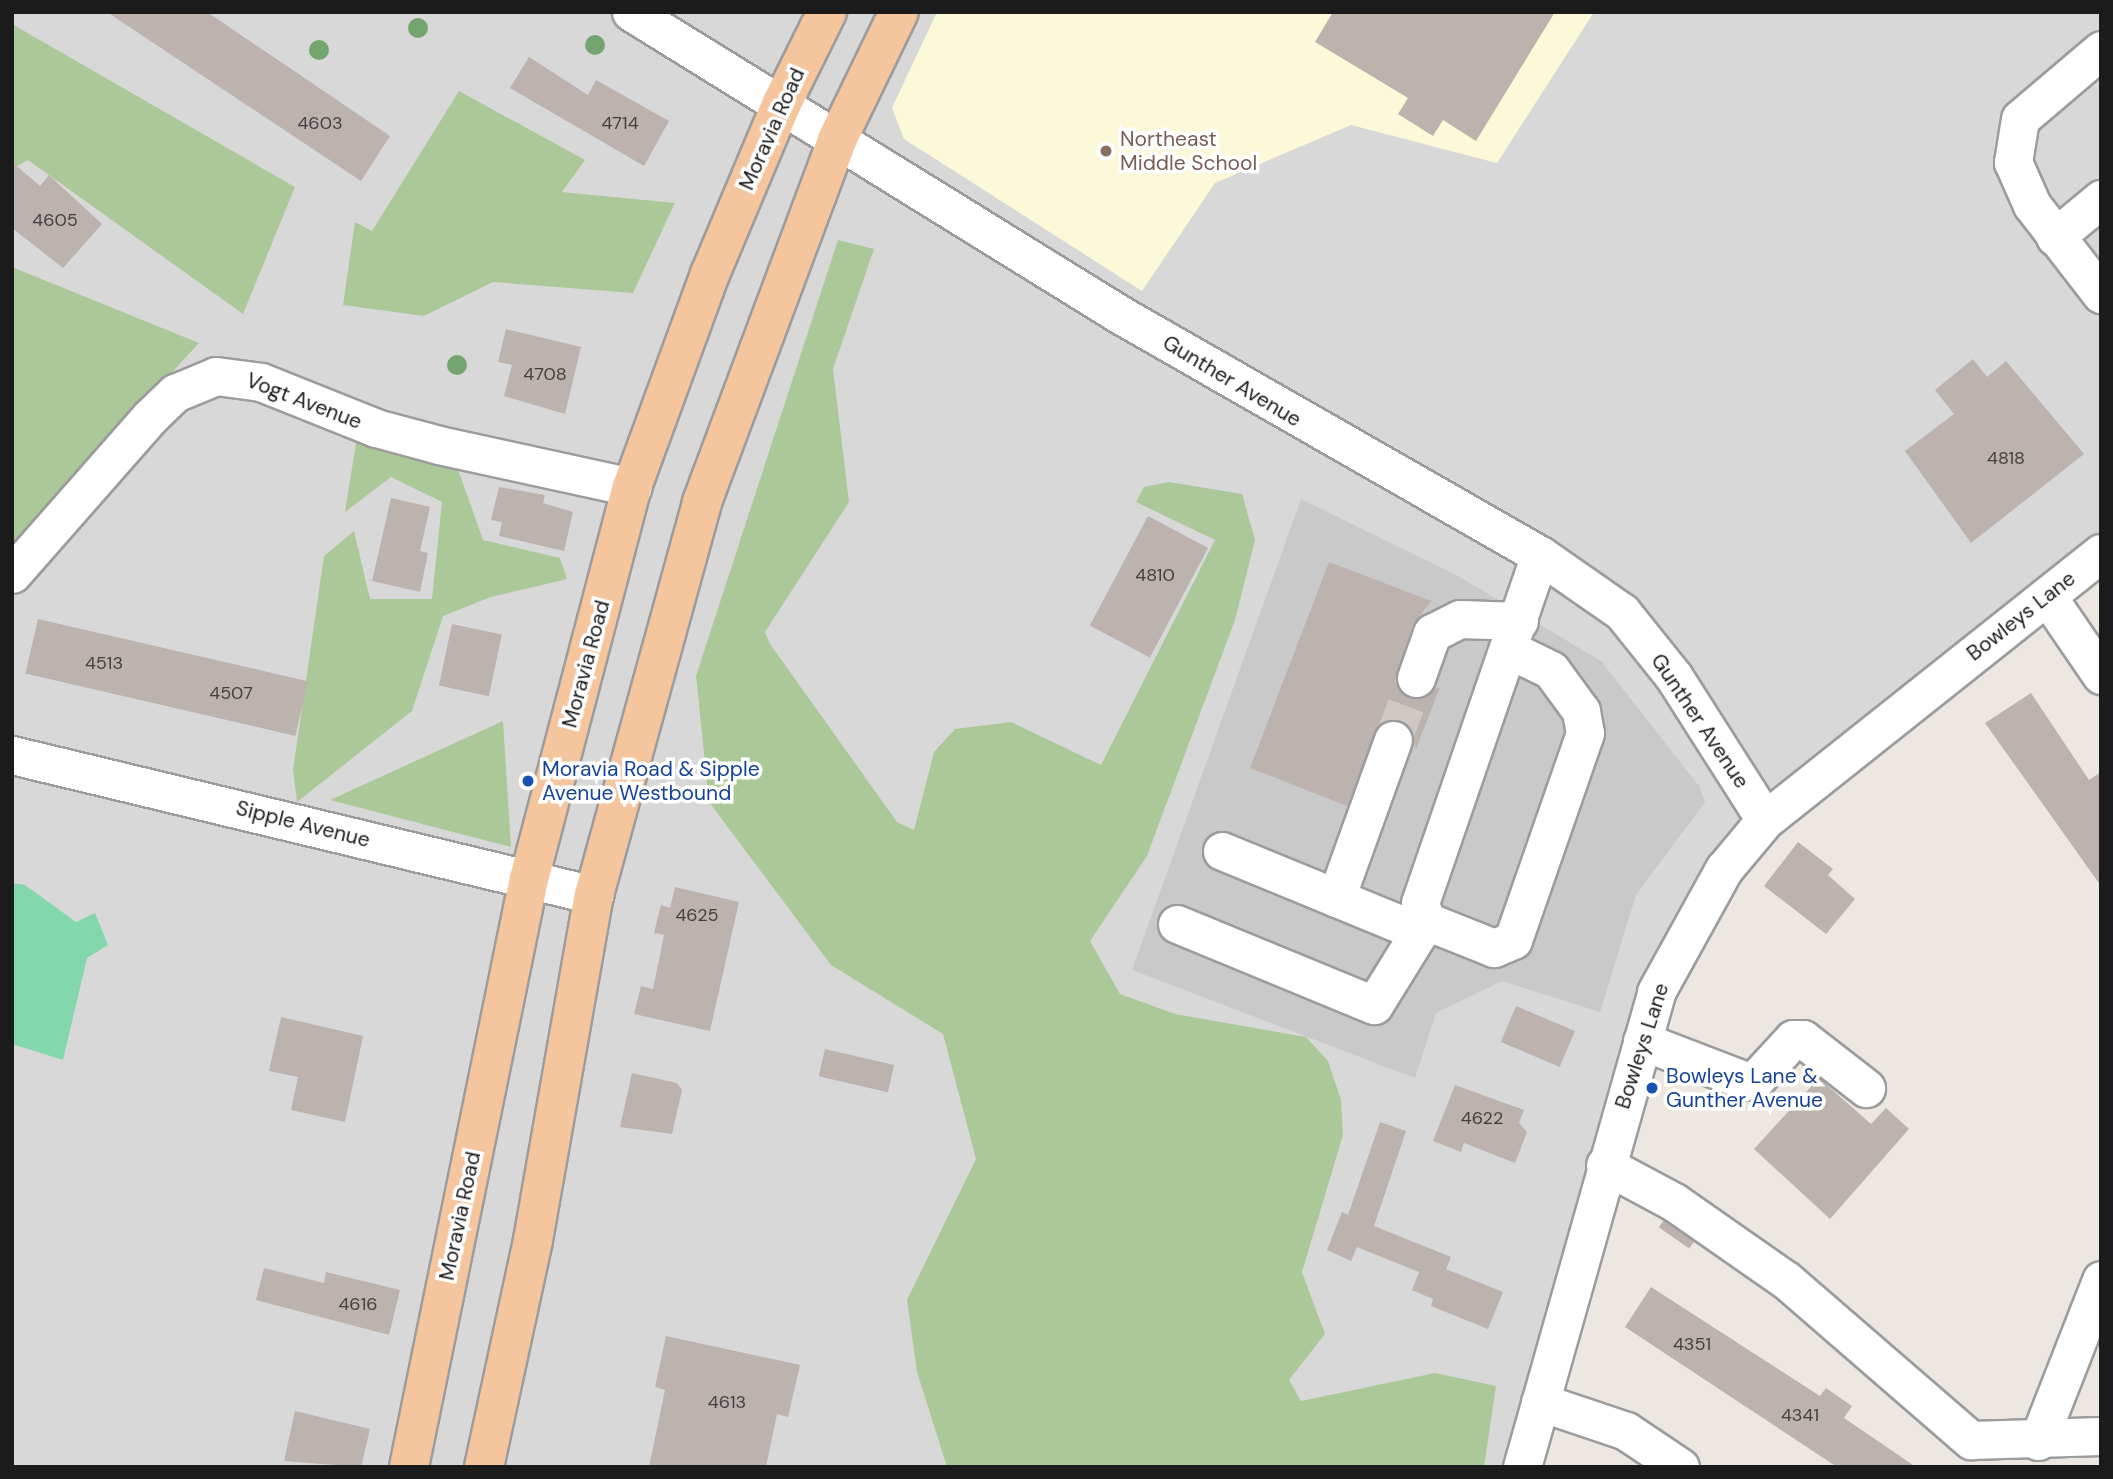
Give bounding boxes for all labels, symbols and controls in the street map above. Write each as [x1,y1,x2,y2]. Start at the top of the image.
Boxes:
street label: Moravia Road [734,64,810,194]
house number: 4603 [297,112,343,134]
house number: 4714 [601,112,639,134]
place label: Northeast Middle School [1120,126,1257,176]
marker: Northeast Middle School [1098,143,1114,159]
house number: 4605 [32,209,78,231]
street label: Gunther Avenue [1158,330,1306,432]
house number: 4708 [523,363,567,385]
street label: Vogt Avenue [243,367,365,435]
house number: 4818 [1987,447,2025,469]
house number: 4810 [1135,564,1175,586]
street label: Bowleys Lane [1962,566,2080,666]
street label: Moravia Road [557,598,615,730]
street label: Gunther Avenue [1646,649,1754,793]
house number: 4513 [85,652,123,674]
house number: 4507 [209,682,253,704]
place label: Moravia Road & Sipple Avenue Westbound [542,756,760,806]
marker: Moravia Road & Sipple Avenue Westbound [520,773,536,789]
street label: Sipple Avenue [233,795,373,853]
house number: 4625 [675,904,719,926]
street label: Bowleys Lane [1610,980,1674,1112]
place label: Bowleys Lane & Gunther Avenue [1666,1063,1823,1113]
marker: Bowleys Lane & Gunther Avenue [1644,1080,1660,1096]
house number: 4622 [1461,1107,1503,1129]
street label: Moravia Road [434,1149,486,1283]
house number: 4616 [338,1293,378,1315]
house number: 4351 [1673,1333,1711,1355]
house number: 4613 [708,1391,746,1413]
house number: 4341 [1781,1404,1819,1426]

